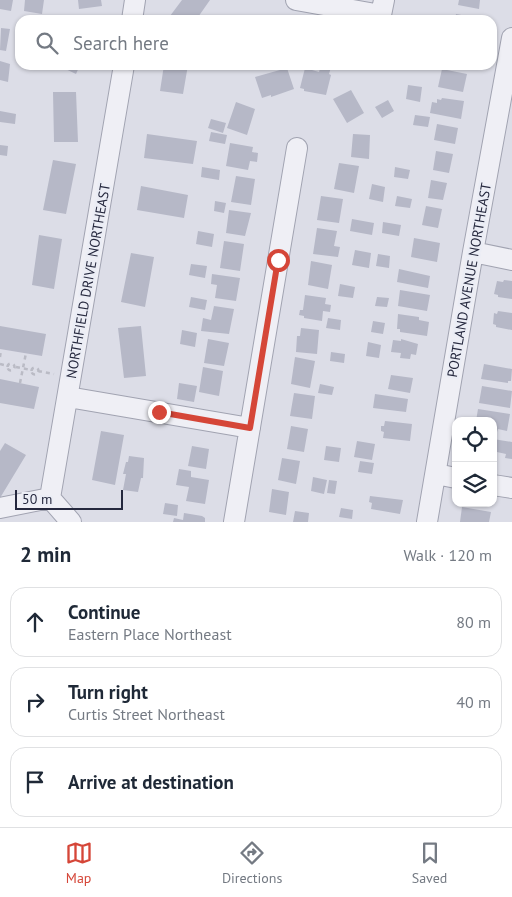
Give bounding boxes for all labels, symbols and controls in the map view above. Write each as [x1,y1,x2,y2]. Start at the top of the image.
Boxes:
search box [15,15,497,70]
icon: search [33,29,61,57]
text: Search here [73,31,169,55]
street label: PORTLAND AVENUE NORTHEAST [443,181,495,379]
street label: NORTHFIELD DRIVE NORTHEAST [62,182,114,380]
route start [267,249,290,272]
route end [148,401,171,424]
map controls [452,417,497,507]
button: locate [452,417,497,462]
button: layers [452,462,497,507]
scale bar [15,487,122,510]
text: 50 m [22,490,52,508]
text: 2 min [20,541,71,568]
text: Walk · 120 m [403,545,492,565]
text: Continue [68,600,140,624]
icon: ahead [21,608,49,636]
text: 80 m [456,612,491,632]
text: Eastern Place Northeast [68,624,232,644]
text: Turn right [68,680,148,704]
icon: right [21,688,49,716]
text: 40 m [456,692,491,712]
text: Curtis Street Northeast [68,704,225,724]
icon: arrive [21,768,49,796]
text: Arrive at destination [68,770,234,794]
tab: Map [65,839,93,887]
tab: Directions [222,839,282,887]
tab: Saved [412,839,447,887]

